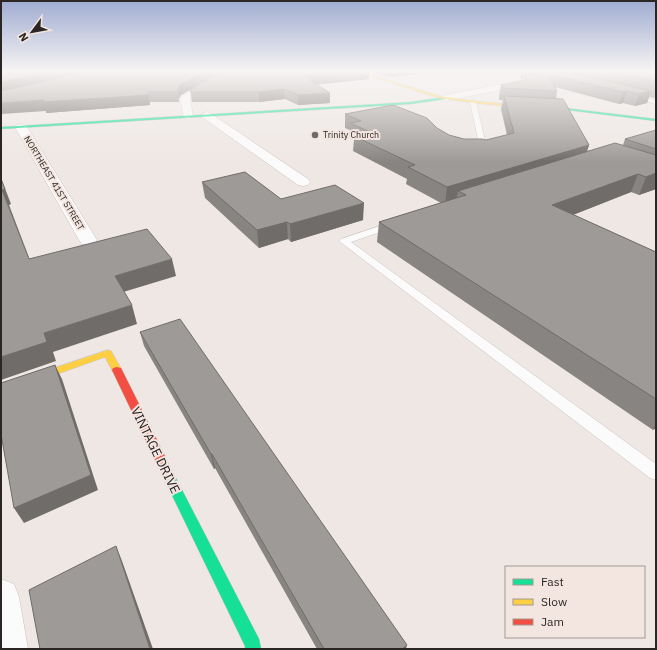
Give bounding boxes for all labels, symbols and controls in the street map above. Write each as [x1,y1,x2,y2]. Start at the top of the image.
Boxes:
north arrow [12,12,52,52]
text: N [15,30,32,44]
place label: Trinity Church [323,129,379,140]
marker: Trinity Church [310,130,320,140]
street label: NORTHEAST 41ST STREET [22,134,87,232]
street label: VINTAGE DRIVE [127,404,184,496]
legend [505,566,645,638]
text: Fast [541,574,564,589]
text: Slow [541,594,567,609]
text: Jam [541,614,564,629]

